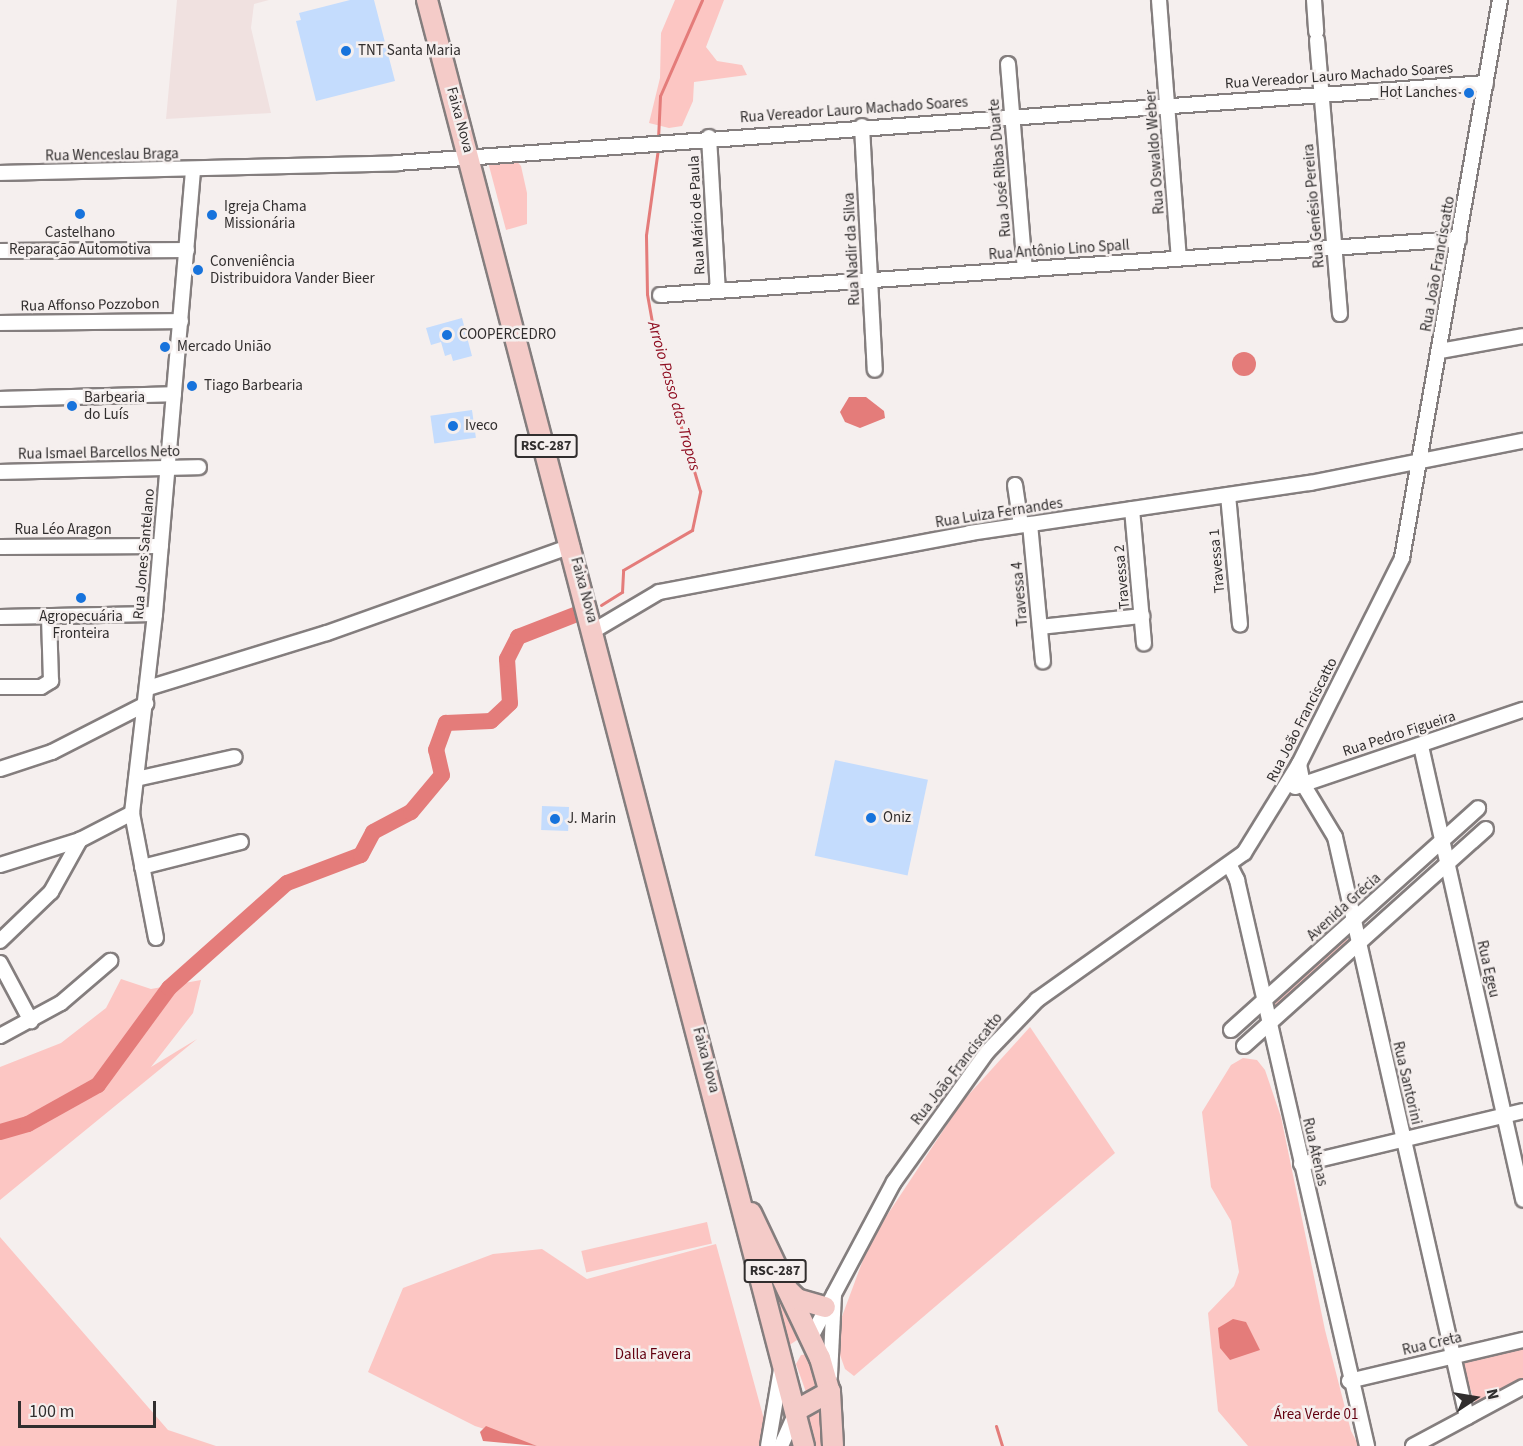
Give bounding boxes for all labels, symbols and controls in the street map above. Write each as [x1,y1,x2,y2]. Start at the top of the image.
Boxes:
place label: TNT Santa Maria [358,42,461,60]
marker: TNT Santa Maria [339,44,353,58]
street label: Rua Vereador Lauro Machado Soares [1224,59,1454,93]
place label: Hot Lanches [1380,84,1457,102]
street label: Faixa Nova [443,85,477,155]
marker: Hot Lanches [1462,86,1476,100]
street label: Rua Oswaldo Weber [1142,89,1168,215]
street label: Rua Vereador Lauro Machado Soares [739,93,969,127]
street label: Rua José Ribas Duarte [985,98,1015,238]
street label: Rua Genésio Pereira [1300,143,1328,269]
street label: Rua Wenceslau Braga [45,145,179,165]
street label: Rua Mário de Paula [685,155,709,275]
street label: Rua Nadir da Silva [840,192,864,306]
street label: Rua João Franciscatto [1417,195,1459,333]
place label: Igreja Chama Missionária [224,197,307,232]
marker: Castelhano Reparação Automotiva [73,207,87,221]
marker: Igreja Chama Missionária [205,208,219,222]
place label: Castelhano Reparação Automotiva [9,223,151,258]
street label: Rua Antônio Lino Spall [988,236,1130,264]
place label: Conveniência Distribuidora Vander Bieer [210,252,375,287]
marker: Conveniência Distribuidora Vander Bieer [191,263,205,277]
street label: Rua Affonso Pozzobon [20,295,160,315]
water label: Arroio Passo das Tropas [643,319,705,473]
place label: COOPERCEDRO [459,326,556,344]
marker: COOPERCEDRO [440,328,454,342]
place label: Mercado União [177,338,271,356]
marker: Mercado União [158,340,172,354]
place label: Tiago Barbearia [204,377,303,395]
marker: Tiago Barbearia [185,379,199,393]
place label: Barbearia do Luís [84,388,145,423]
marker: Barbearia do Luís [65,399,79,413]
place label: Iveco [465,417,498,435]
marker: Iveco [446,419,460,433]
road number: RSC-287 [514,435,578,457]
street label: Rua Ismael Barcellos Neto [18,443,180,463]
street label: Rua Jones Santelano [129,488,159,620]
street label: Rua Luiza Fernandes [934,494,1064,532]
street label: Rua Léo Aragon [14,521,112,539]
street label: Travessa 1 [1205,528,1229,594]
street label: Travessa 2 [1110,544,1134,610]
street label: Faixa Nova [567,555,601,625]
street label: Travessa 4 [1008,561,1032,627]
marker: Agropecuária Fronteira [74,591,88,605]
place label: Agropecuária Fronteira [39,607,123,642]
street label: Rua João Franciscatto [1263,655,1341,785]
street label: Rua Pedro Figueira [1340,707,1458,761]
place label: Oniz [883,809,911,827]
place label: J. Marin [567,810,616,828]
marker: Oniz [864,811,878,825]
marker: J. Marin [548,812,562,826]
street label: Avenida Grécia [1303,869,1385,945]
street label: Rua Egeu [1473,939,1503,999]
street label: Rua João Franciscatto [908,1009,1006,1129]
street label: Faixa Nova [689,1025,723,1095]
street label: Rua Santorini [1389,1040,1425,1126]
street label: Rua Atenas [1298,1116,1332,1188]
road number: RSC-287 [744,1260,806,1282]
street label: Rua Creta [1401,1328,1463,1360]
park label: Dalla Favera [615,1346,691,1364]
north arrow [1445,1368,1505,1428]
text: N [1481,1387,1504,1402]
scale bar [21,1389,159,1427]
text: 100 m [29,1399,74,1424]
park label: Área Verde 01 [1274,1406,1358,1424]

